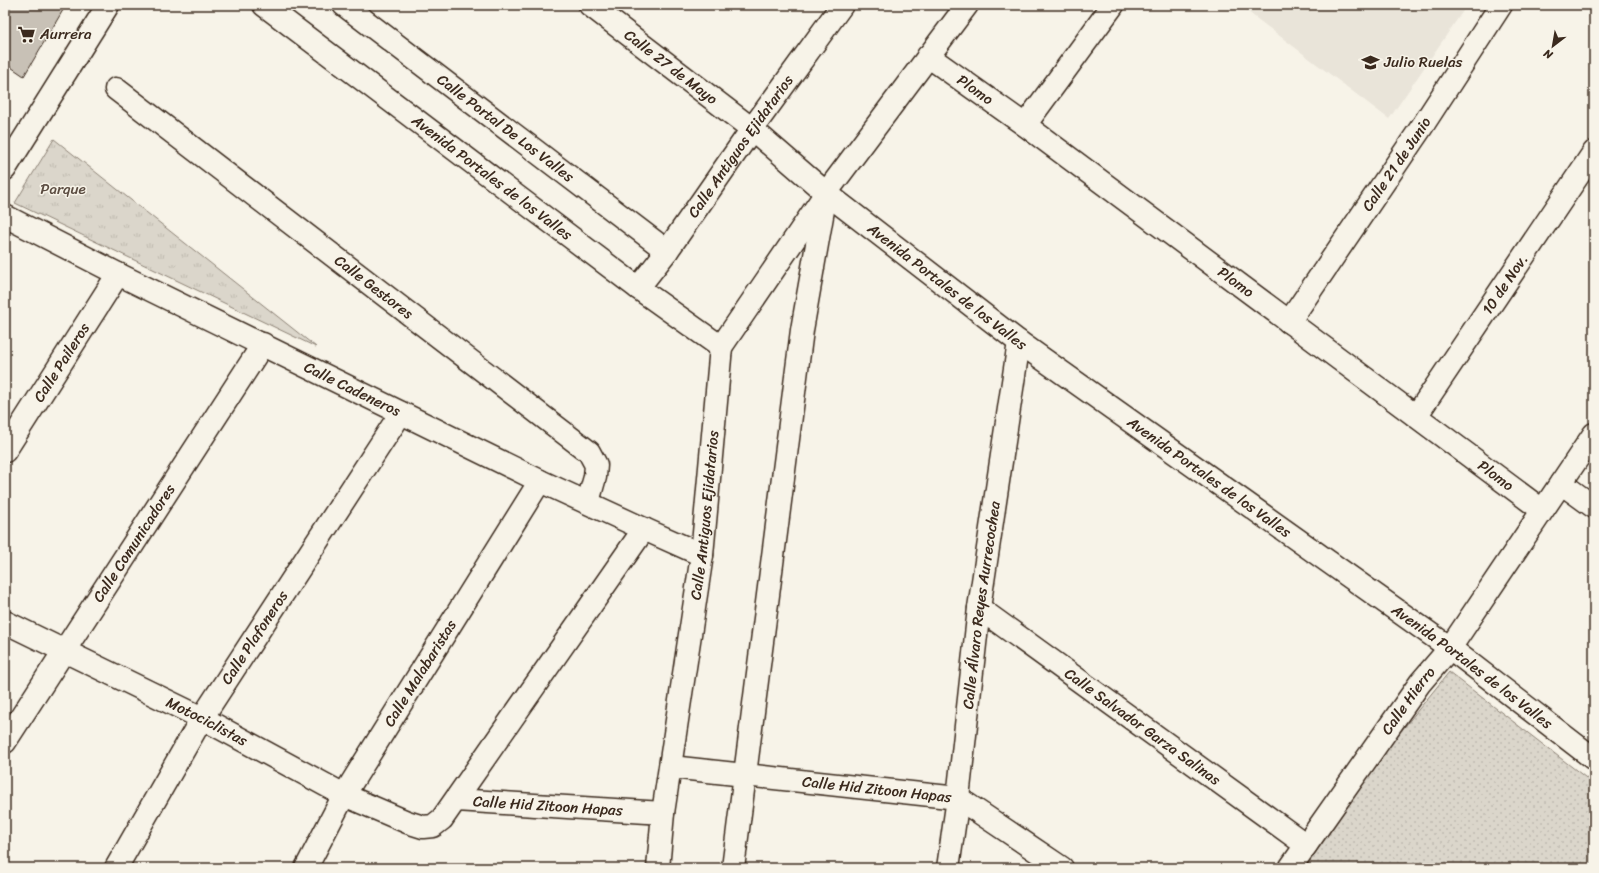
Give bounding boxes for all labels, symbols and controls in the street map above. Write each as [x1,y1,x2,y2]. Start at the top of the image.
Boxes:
place label: Aurrera [39,21,92,47]
street label: Calle 27 de Mayo [618,22,724,112]
supermarket icon: Aurrera [17,24,37,44]
north arrow [1533,26,1573,66]
text: N [1540,44,1557,65]
place label: Julio Ruelas [1383,49,1462,75]
school or university icon: Julio Ruelas [1361,52,1381,72]
street label: Calle Portal De Los Valles [431,67,580,189]
street label: Plomo [951,67,999,112]
street label: Calle Antiguos Ejidatarios [681,69,800,223]
street label: Avenida Portales de los Valles [405,107,578,247]
street label: Calle 21 de Junio [1355,111,1438,217]
park label: Parque [40,176,86,202]
street label: Avenida Portales de los Valles [861,216,1033,357]
street label: Calle Gestores [329,248,420,326]
street label: 10 de Nov. [1475,248,1535,320]
street label: Plomo [1212,260,1260,305]
street label: Calle Paileros [26,317,97,407]
street label: Calle Cadeneros [299,354,406,424]
street label: Avenida Portales de los Valles [1121,409,1297,545]
street label: Calle Antiguos Ejidatarios [682,429,726,602]
street label: Plomo [1472,453,1520,498]
street label: Calle Comunicadores [86,478,182,608]
street label: Calle Álvaro Reyes Aurrecochea [955,499,1008,710]
street label: Calle Plafoneros [214,585,295,690]
street label: Avenida Portales de los Valles [1385,597,1559,736]
street label: Calle Malabaristas [377,614,464,732]
street label: Calle Hierro [1374,660,1442,740]
street label: Calle Salvador Garza Salinas [1059,661,1226,792]
street label: Motociclistas [162,689,253,753]
street label: Calle Hid Zitoon Hapas [801,768,953,810]
street label: Calle Hid Zitoon Hapas [472,788,624,823]

